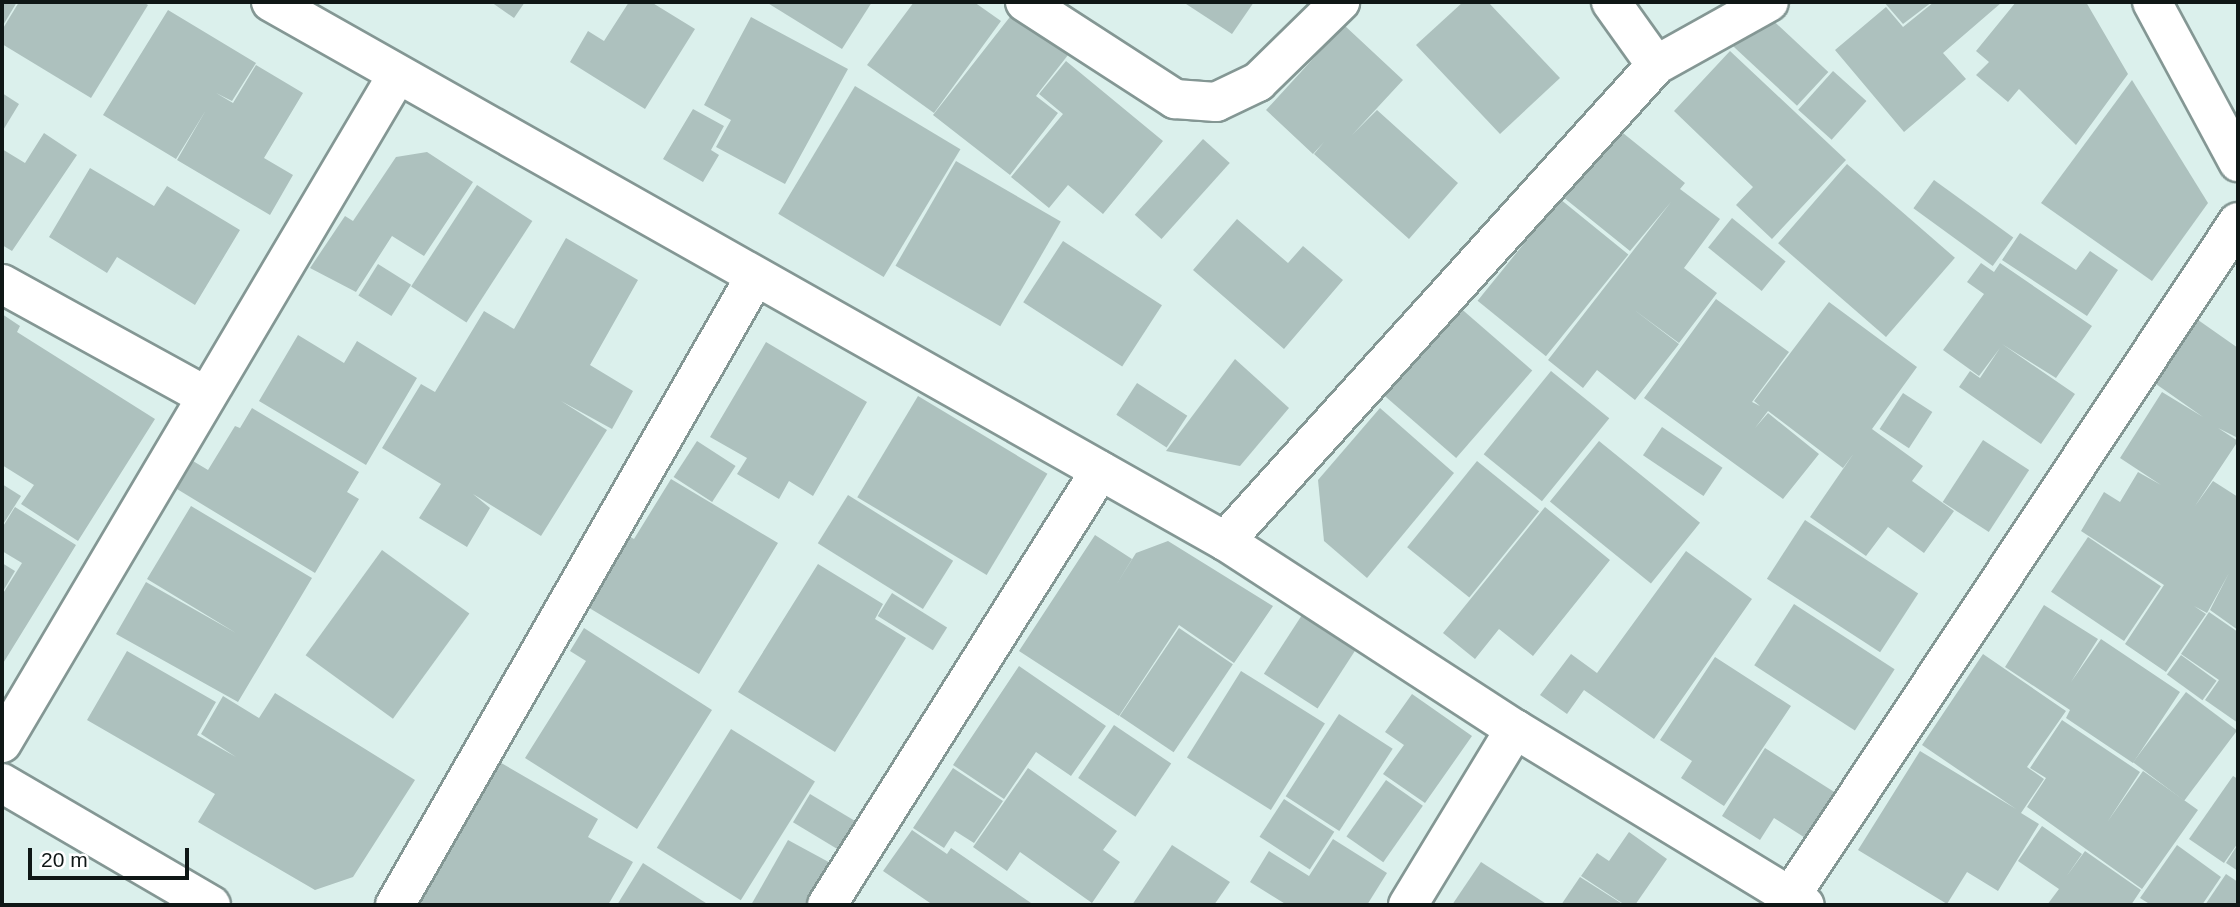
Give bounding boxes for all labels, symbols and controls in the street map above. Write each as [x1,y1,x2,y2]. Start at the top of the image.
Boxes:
scale bar [32,834,192,878]
text: 20 m [41,848,88,871]

